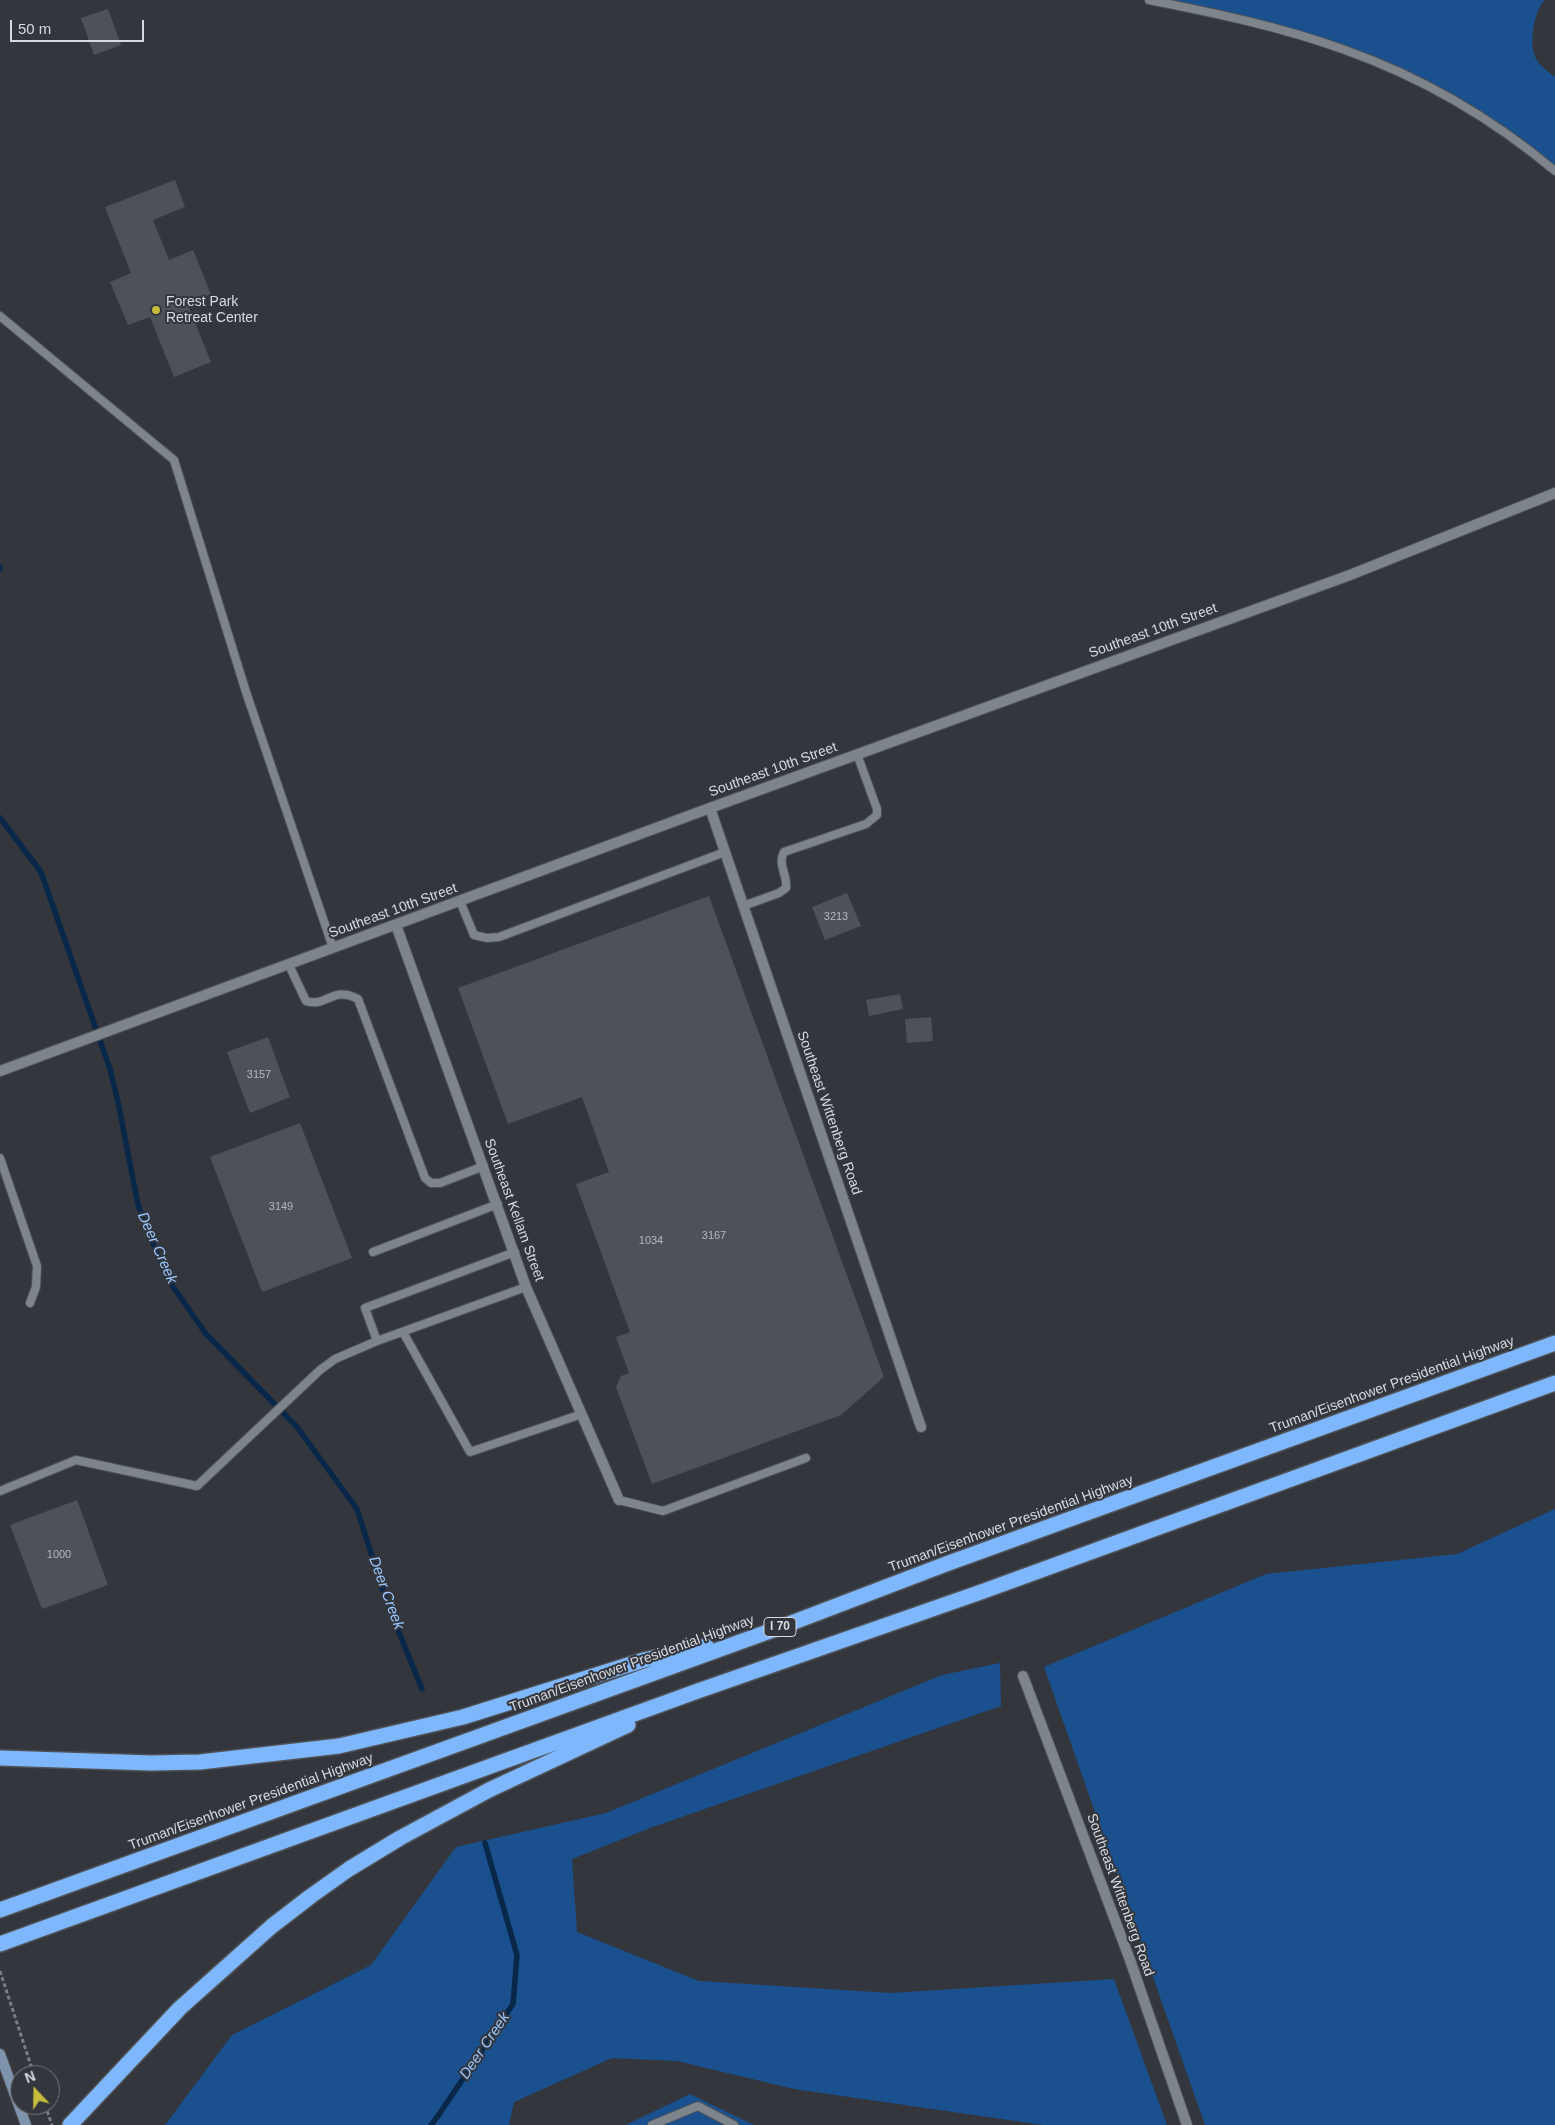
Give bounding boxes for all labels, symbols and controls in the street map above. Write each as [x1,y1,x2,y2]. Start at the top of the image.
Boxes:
scale bar [12,10,146,42]
text: 50 m [18,20,51,37]
place label: Forest Park Retreat Center [166,294,258,326]
marker: Forest Park Retreat Center [150,304,162,316]
street label: Southeast 10th Street [1086,600,1220,662]
street label: Southeast 10th Street [706,739,840,801]
street label: Southeast 10th Street [326,880,460,942]
house number: 3213 [824,910,848,924]
street label: Southeast Wittenberg Road [793,1029,865,1197]
house number: 3157 [247,1068,271,1082]
street label: Southeast Kellam Street [480,1136,548,1284]
house number: 3149 [269,1200,293,1214]
water label: Deer Creek [133,1209,181,1287]
house number: 3167 [702,1229,726,1243]
house number: 1034 [639,1234,663,1248]
street label: Truman/Eisenhower Presidential Highway [1267,1333,1517,1437]
street label: Truman/Eisenhower Presidential Highway [886,1472,1136,1576]
house number: 1000 [47,1548,71,1562]
water label: Deer Creek [364,1554,408,1632]
street label: Truman/Eisenhower Presidential Highway [507,1612,757,1716]
road number: I 70 [764,1618,796,1636]
street label: Truman/Eisenhower Presidential Highway [126,1750,376,1854]
street label: Southeast Wittenberg Road [1083,1811,1157,1979]
water label: Deer Creek [456,2009,514,2083]
north arrow [10,2065,60,2115]
text: N [22,2068,38,2086]

